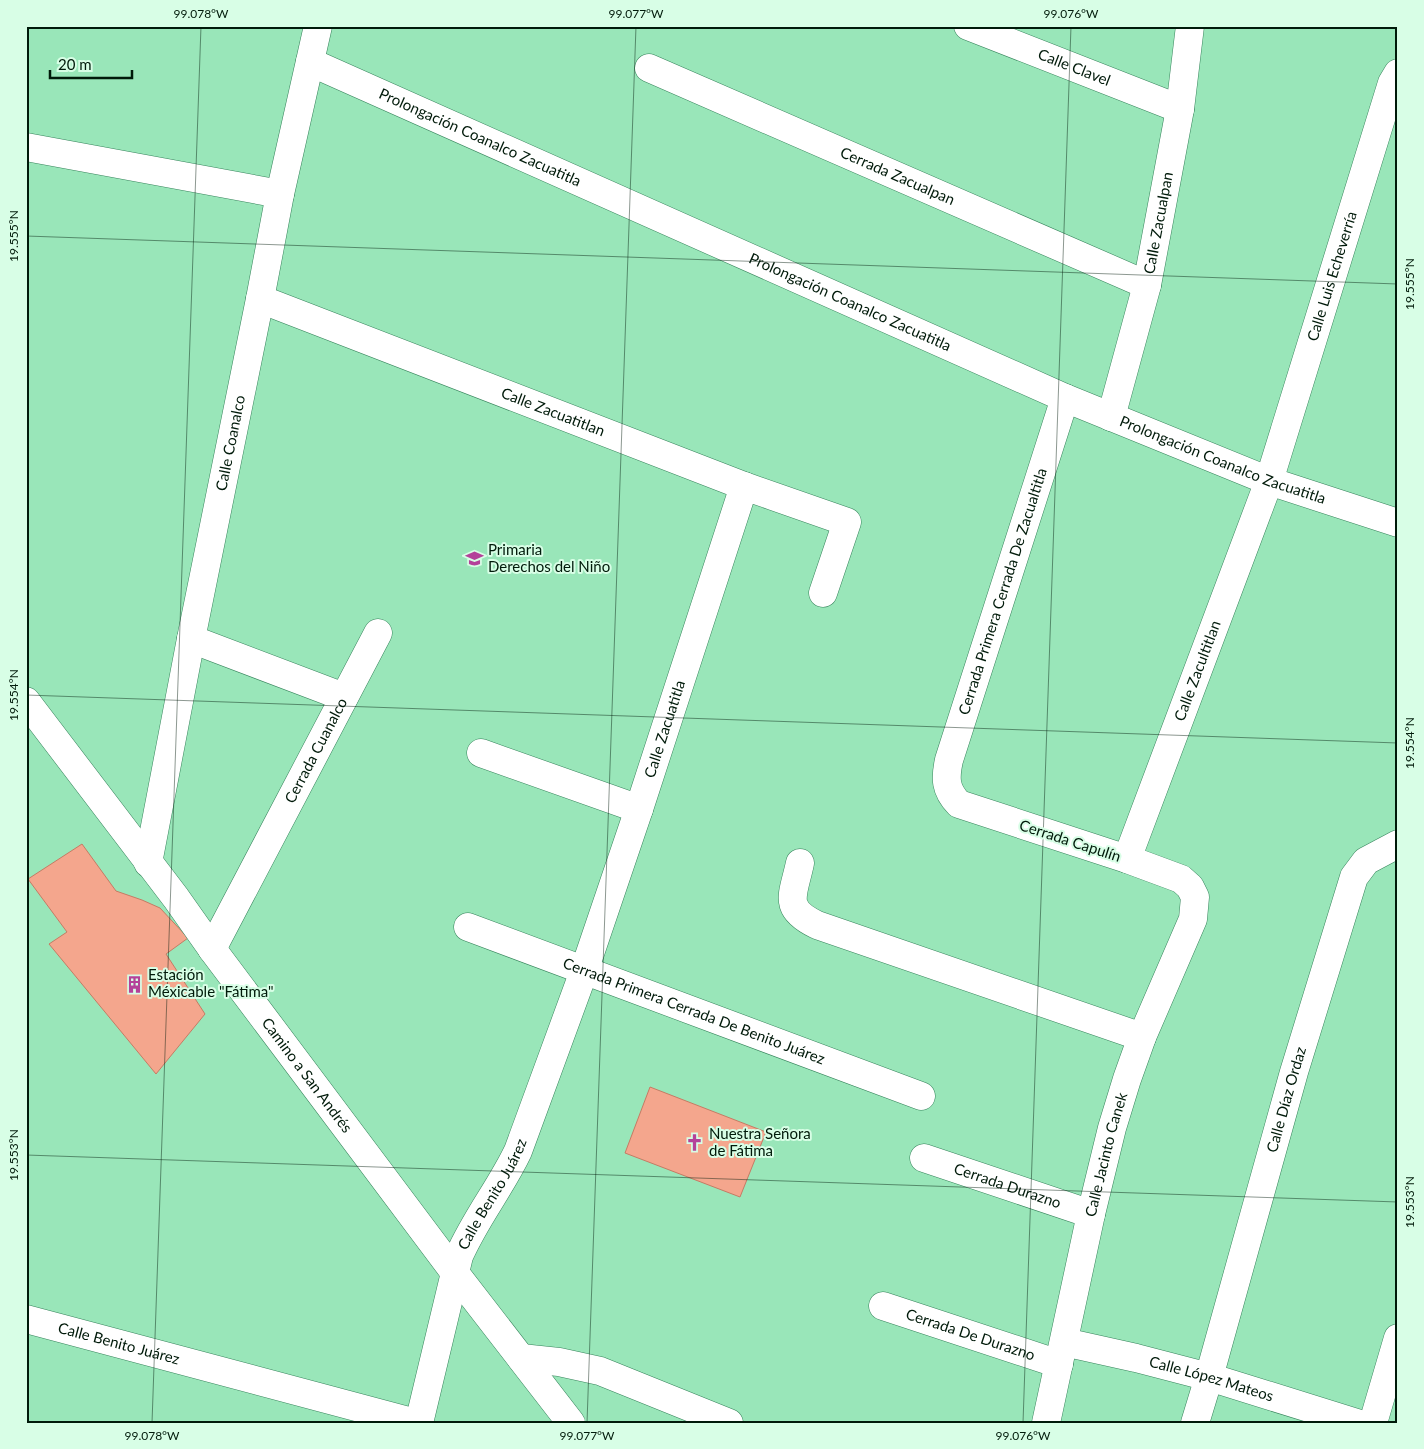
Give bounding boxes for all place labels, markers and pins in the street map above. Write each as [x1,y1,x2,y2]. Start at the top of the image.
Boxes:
place label: Primaria Derechos del Niño [488,540,610,575]
school or university icon: Primaria Derechos del Niño [464,549,484,569]
place label: Estación Méxicable "Fátima" [148,965,274,1000]
building icon: Estación Méxicable "Fátima" [124,974,144,994]
place label: Nuestra Señora de Fátima [709,1124,811,1159]
church icon: Nuestra Señora de Fátima [685,1133,705,1153]

